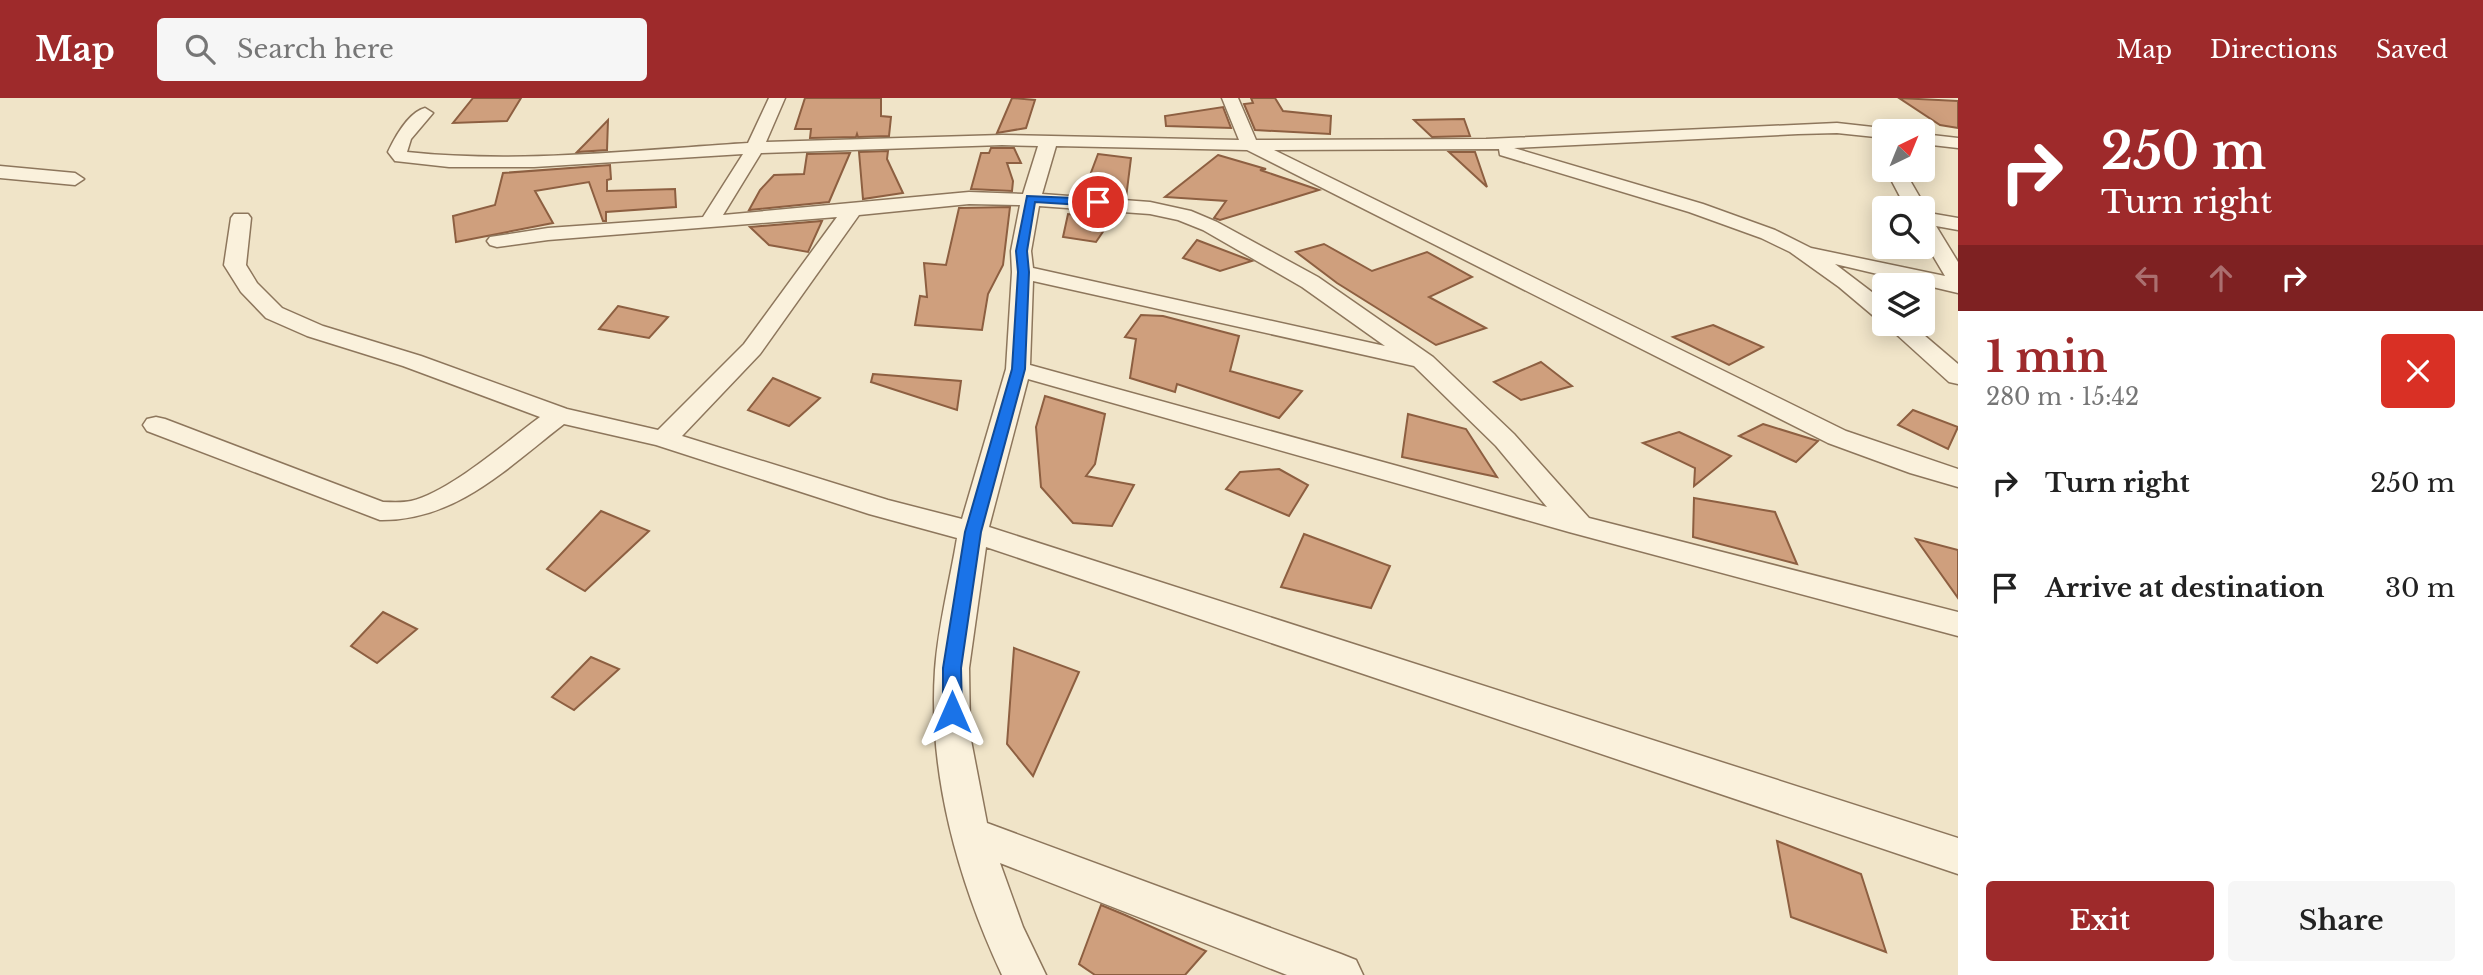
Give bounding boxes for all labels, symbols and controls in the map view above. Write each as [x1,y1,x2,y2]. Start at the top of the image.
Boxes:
search box [157,18,647,81]
text: Map [35,29,115,70]
icon: search [181,30,219,68]
text: Search here [237,33,394,65]
text: Map [2116,35,2172,64]
text: Directions [2210,35,2338,64]
text: Saved [2376,35,2448,64]
north arrow [1872,119,1936,182]
map controls [1872,119,1935,336]
text: 250 m [2101,121,2266,182]
icon: right [1986,126,2077,217]
pin [1068,172,1128,232]
text: Turn right [2101,182,2272,222]
icon: arrive [1079,183,1117,221]
button: search [1872,196,1935,259]
icon: left [2129,259,2167,297]
icon: ahead [2202,259,2240,297]
icon: right [2275,259,2313,297]
button: layers [1872,273,1935,336]
text: 1 min [1986,331,2108,383]
button: close [2381,334,2455,408]
text: 280 m · 15:42 [1986,383,2139,411]
icon: right [1986,464,2024,502]
text: Turn right [2045,467,2190,499]
text: 250 m [2370,467,2455,499]
icon: arrive [1986,569,2024,607]
text: Arrive at destination [2045,572,2325,604]
text: 30 m [2385,572,2455,604]
position arrow [915,675,989,749]
button: Exit [1986,881,2214,961]
button: Share [2228,881,2455,961]

